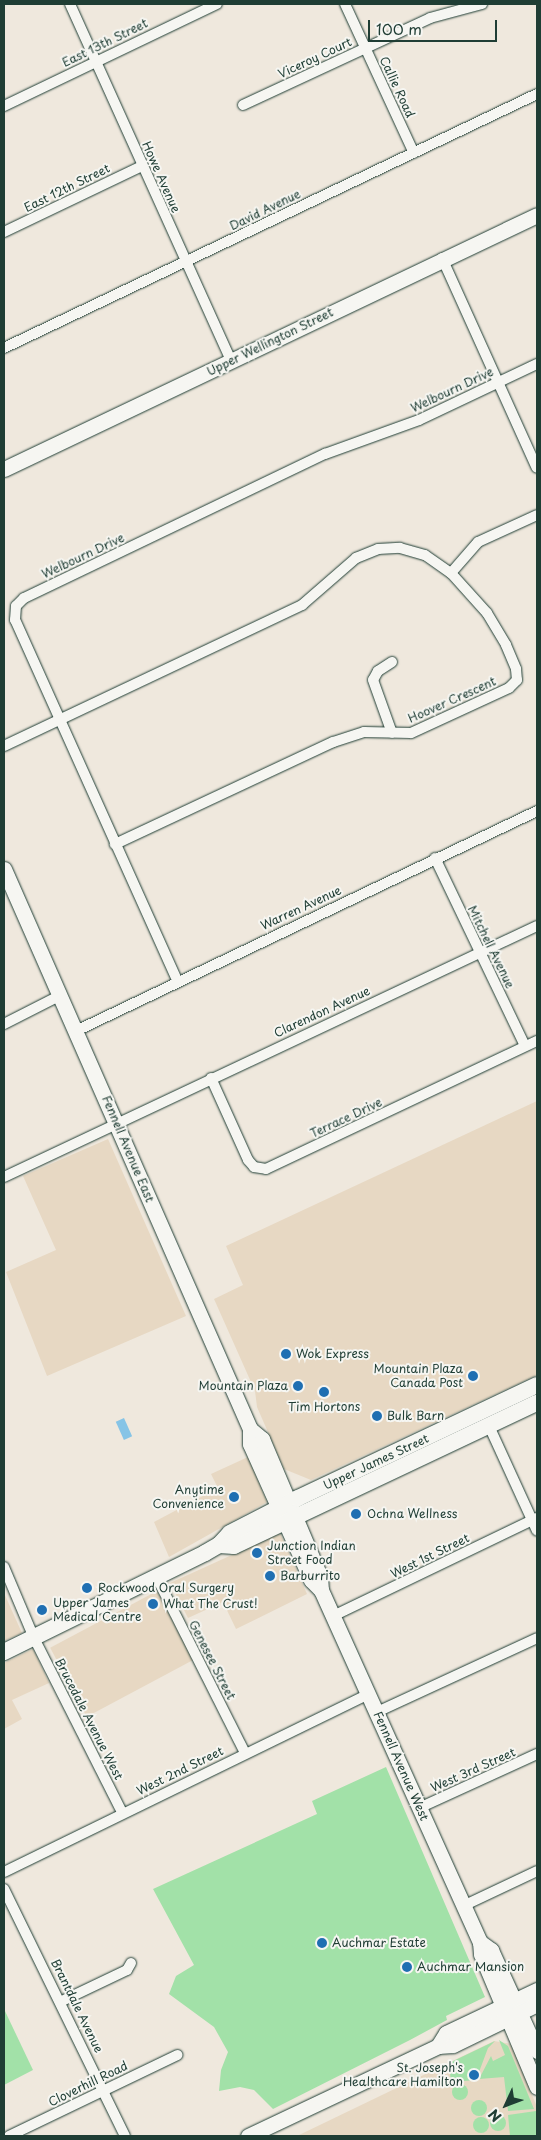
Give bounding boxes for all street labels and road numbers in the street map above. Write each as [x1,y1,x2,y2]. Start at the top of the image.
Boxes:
street label: East 13th Street [60,16,150,70]
street label: Viceroy Court [276,35,354,81]
street label: Callie Road [377,54,417,120]
street label: Howe Avenue [139,139,183,215]
street label: East 12th Street [21,161,113,215]
street label: David Avenue [227,186,303,234]
street label: Upper Wellington Street [205,305,335,379]
street label: Welbourn Drive [408,364,496,416]
street label: Welbourn Drive [39,530,127,582]
street label: Hoover Crescent [406,674,498,726]
street label: Warren Avenue [258,883,344,933]
street label: Mitchell Avenue [465,903,517,991]
street label: Clarendon Avenue [272,983,372,1041]
street label: Fennell Avenue East [99,1094,157,1204]
street label: Terrace Drive [308,1095,384,1141]
street label: Upper James Street [321,1431,431,1493]
street label: West 1st Street [387,1530,473,1582]
street label: Genesee Street [185,1617,239,1703]
street label: Brucedale Avenue West [52,1656,126,1782]
street label: Fennell Avenue West [371,1709,431,1823]
street label: West 2nd Street [134,1744,226,1798]
street label: West 3rd Street [428,1745,518,1795]
street label: Brantdale Avenue [48,1957,106,2055]
street label: Cloverhill Road [46,2059,130,2109]

